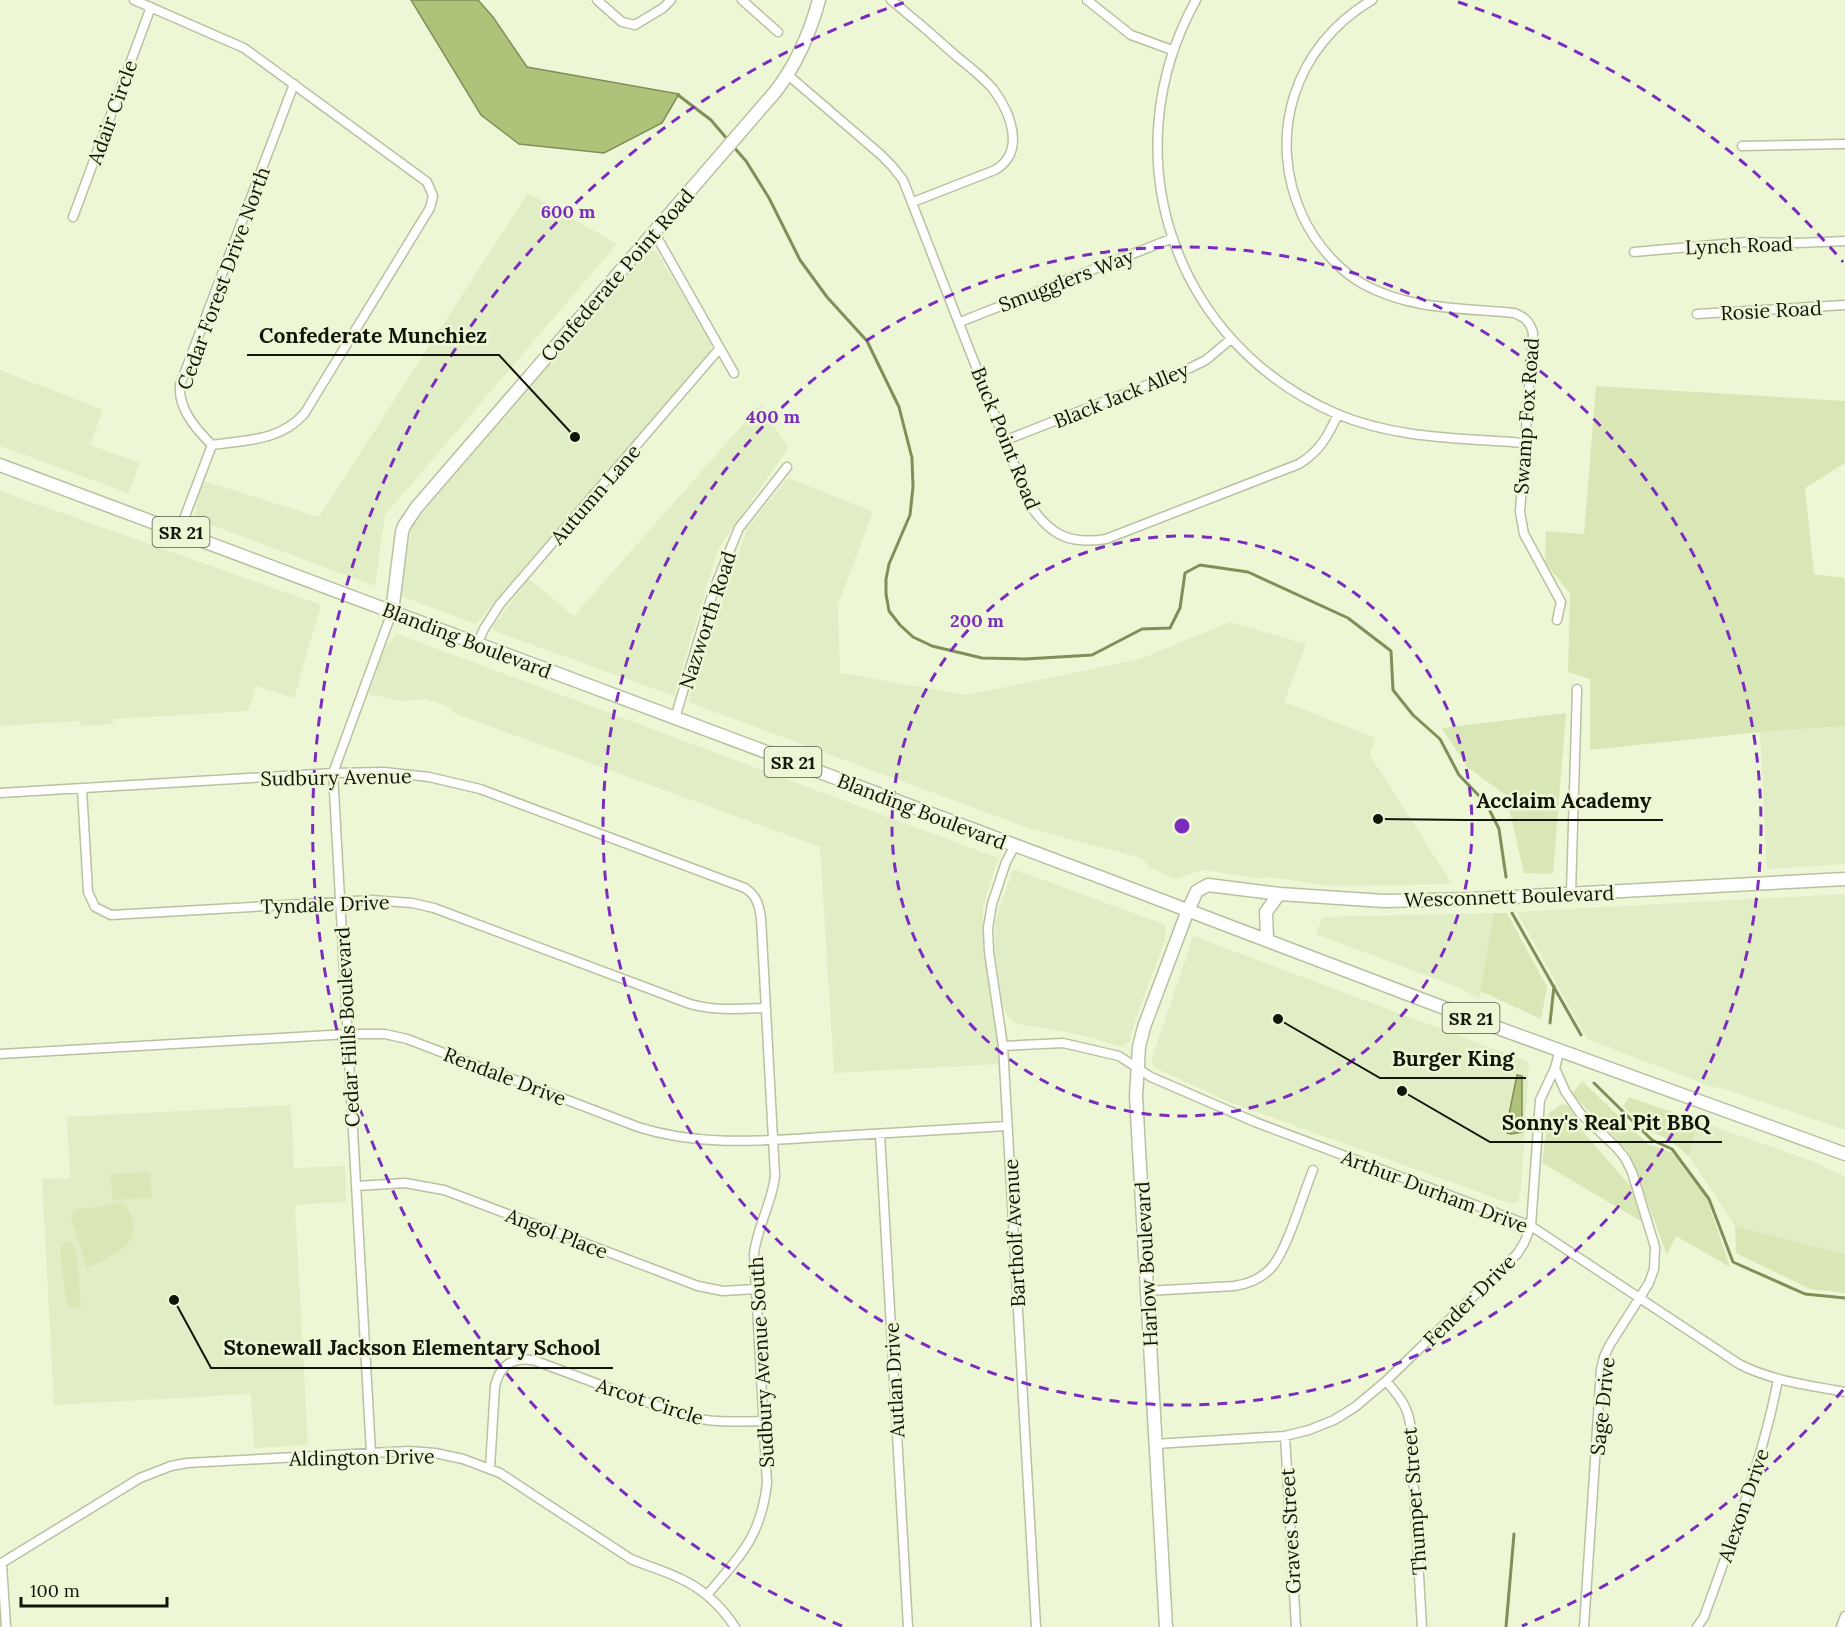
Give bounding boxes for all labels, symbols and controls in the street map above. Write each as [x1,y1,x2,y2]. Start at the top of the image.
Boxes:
street label: Adair Circle [81,56,143,169]
street label: Cedar Forest Drive North [171,163,275,393]
street label: Confederate Point Road [535,183,699,367]
text: 600 m [541,200,596,223]
street label: Lynch Road [1685,231,1793,259]
street label: Smugglers Way [995,243,1138,317]
street label: Rosie Road [1720,295,1822,325]
callout: Confederate Munchiez [247,316,499,355]
text: Confederate Munchiez [259,322,487,349]
street label: Swamp Fox Road [1508,337,1544,495]
street label: Black Jack Alley [1050,356,1193,433]
street label: Buck Point Road [966,363,1046,513]
text: 400 m [746,405,800,428]
street label: Autumn Lane [544,439,645,550]
road number: SR 21 [152,517,210,547]
street label: Nazworth Road [673,548,741,692]
street label: Blanding Boulevard [379,596,555,684]
text: 200 m [950,609,1004,632]
road number: SR 21 [764,747,822,777]
street label: Sudbury Avenue [260,763,412,791]
street label: Blanding Boulevard [834,767,1010,855]
callout: Acclaim Academy [1465,781,1663,820]
text: Acclaim Academy [1477,787,1652,814]
centre of rings [1172,816,1192,836]
street label: Wesconnett Boulevard [1403,880,1615,912]
street label: Tyndale Drive [260,889,390,919]
street label: Cedar Hills Boulevard [329,926,365,1128]
road number: SR 21 [1442,1003,1500,1033]
callout: Burger King [1380,1039,1526,1078]
street label: Rendale Drive [440,1041,570,1111]
text: Burger King [1392,1045,1515,1072]
callout: Sonny's Real Pit BBQ [1490,1103,1722,1142]
text: Sonny's Real Pit BBQ [1502,1109,1711,1136]
street label: Arthur Durham Drive [1337,1144,1532,1238]
street label: Bartholf Avenue [998,1158,1030,1308]
street label: Harlow Boulevard [1129,1181,1163,1347]
street label: Angol Place [502,1202,612,1264]
street label: Fender Drive [1418,1248,1521,1351]
street label: Sudbury Avenue South [743,1256,779,1468]
street label: Autlan Drive [878,1322,910,1439]
callout: Stonewall Jackson Elementary School [211,1329,613,1368]
text: Stonewall Jackson Elementary School [223,1334,601,1361]
street label: Sage Drive [1584,1355,1620,1456]
street label: Arcot Circle [592,1372,707,1430]
street label: Thumper Street [1396,1426,1432,1576]
street label: Aldington Drive [288,1443,435,1471]
street label: Alexon Drive [1712,1445,1774,1566]
street label: Graves Street [1274,1467,1306,1595]
scale bar [21,1570,166,1608]
text: 100 m [30,1579,80,1602]

